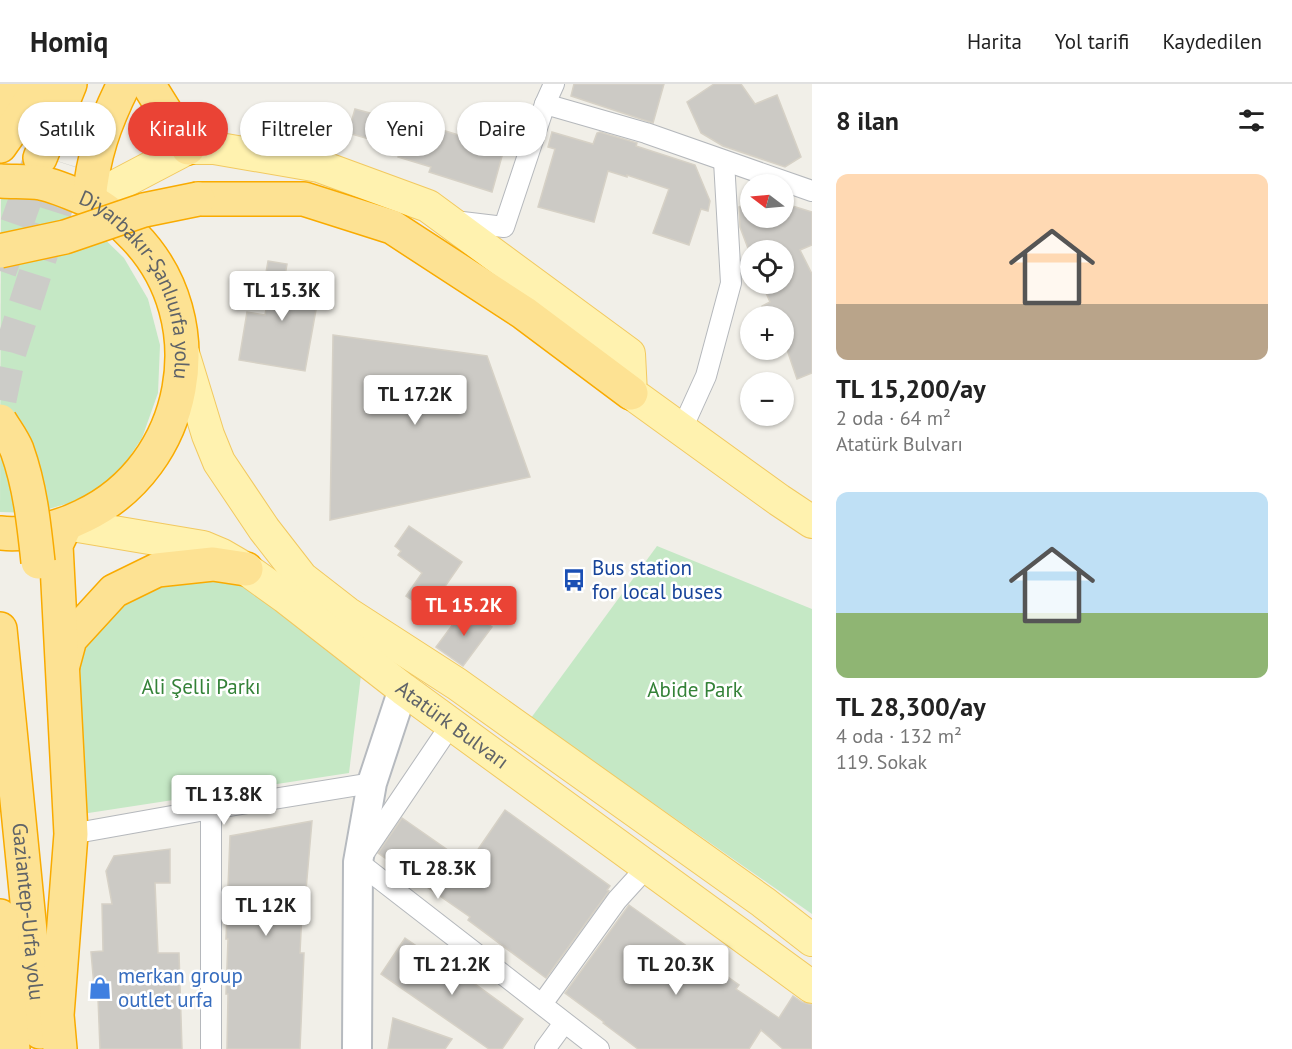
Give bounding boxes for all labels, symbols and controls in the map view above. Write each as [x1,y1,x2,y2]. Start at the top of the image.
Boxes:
text: Homiq [30,23,108,60]
text: Harita [967,28,1022,55]
text: Yol tarifi [1055,28,1129,55]
text: Kaydedilen [1162,28,1262,55]
chip: Satılık [18,102,116,156]
chip: Kiralık [128,102,228,156]
chip: Filtreler [240,102,353,156]
chip: Yeni [365,102,445,156]
chip: Daire [457,102,547,156]
text: 8 ilan [836,104,899,137]
icon: filters [1235,104,1268,137]
north arrow [740,174,794,228]
map controls [740,174,794,426]
street label: Diyarbakır-Şanlıurfa yolu [75,184,196,380]
icon: home [998,213,1106,321]
button: locate [740,240,794,294]
pin: TL 15.3K [220,271,344,322]
text: TL 15.3K [243,277,321,303]
button: + [740,306,794,360]
button: − [740,372,794,426]
text: TL 15,200/ay [836,372,986,405]
pin: TL 17.2K [353,375,477,426]
text: TL 17.2K [378,381,452,407]
text: 2 oda · 64 m² [836,405,951,431]
text: Atatürk Bulvarı [836,431,963,457]
icon: home [998,531,1106,639]
place label: Bus station for local buses [592,554,723,605]
bus stop icon: Bus station for local buses [561,567,587,593]
pin: TL 15.2K [402,586,526,637]
text: TL 15.2K [425,592,503,618]
park label: Ali Şelli Parkı [141,673,261,700]
street label: Atatürk Bulvarı [391,674,514,775]
park label: Abide Park [647,676,743,703]
text: TL 28,300/ay [836,690,986,723]
text: 4 oda · 132 m² [836,723,962,749]
text: 119. Sokak [836,749,927,775]
pin: TL 13.8K [162,775,286,826]
text: TL 13.8K [185,781,263,807]
street label: Gaziantep-Urfa yolu [6,822,51,1002]
pin: TL 28.3K [376,849,500,900]
text: TL 28.3K [399,855,477,881]
pin: TL 12K [217,886,315,937]
text: TL 12K [236,892,296,918]
pin: TL 21.2K [390,945,514,996]
pin: TL 20.3K [614,945,738,996]
text: TL 21.2K [413,951,491,977]
text: TL 20.3K [637,951,715,977]
place label: merkan group outlet urfa [118,962,243,1013]
shop icon: merkan group outlet urfa [87,975,113,1001]

